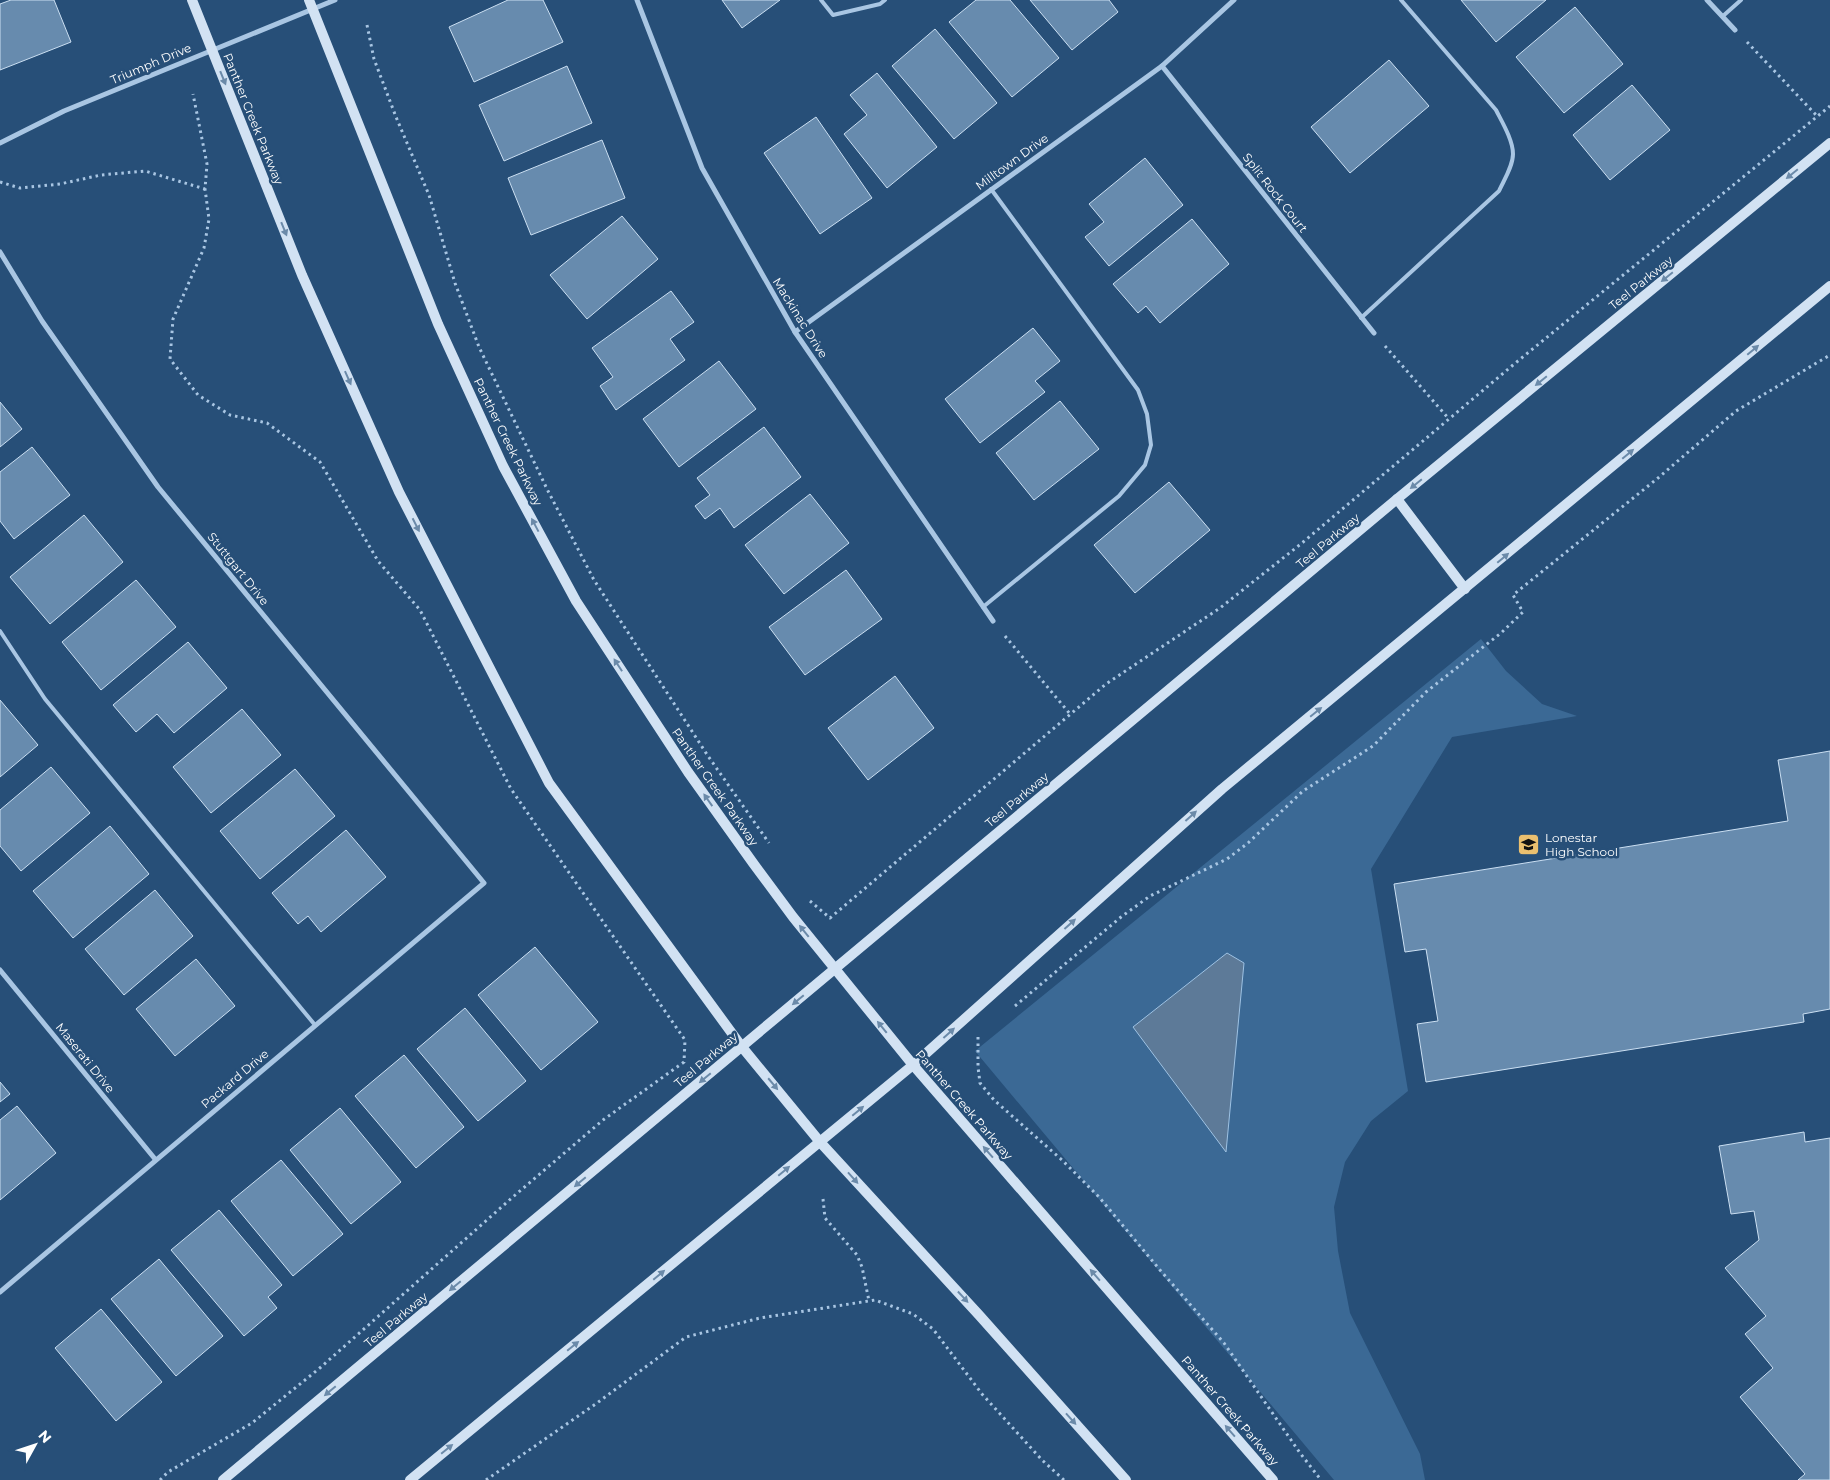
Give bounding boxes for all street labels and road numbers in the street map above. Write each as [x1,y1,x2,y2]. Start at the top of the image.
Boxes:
street label: Triumph Drive [108,40,193,87]
street label: Panther Creek Parkway [220,51,287,187]
street label: Milltown Drive [972,130,1051,193]
street label: Split Rock Court [1240,150,1311,236]
street label: Teel Parkway [1606,252,1676,313]
street label: Mackinac Drive [770,275,831,361]
street label: Panther Creek Parkway [471,375,546,509]
street label: Teel Parkway [1293,510,1363,571]
street label: Stuttgart Drive [204,529,272,608]
street label: Panther Creek Parkway [669,725,762,849]
street label: Teel Parkway [982,769,1052,830]
street label: Maserati Drive [53,1020,118,1096]
street label: Teel Parkway [671,1029,741,1090]
street label: Packard Drive [198,1046,272,1111]
street label: Panther Creek Parkway [913,1047,1016,1163]
street label: Teel Parkway [361,1289,431,1350]
street label: Panther Creek Parkway [1179,1353,1282,1469]

